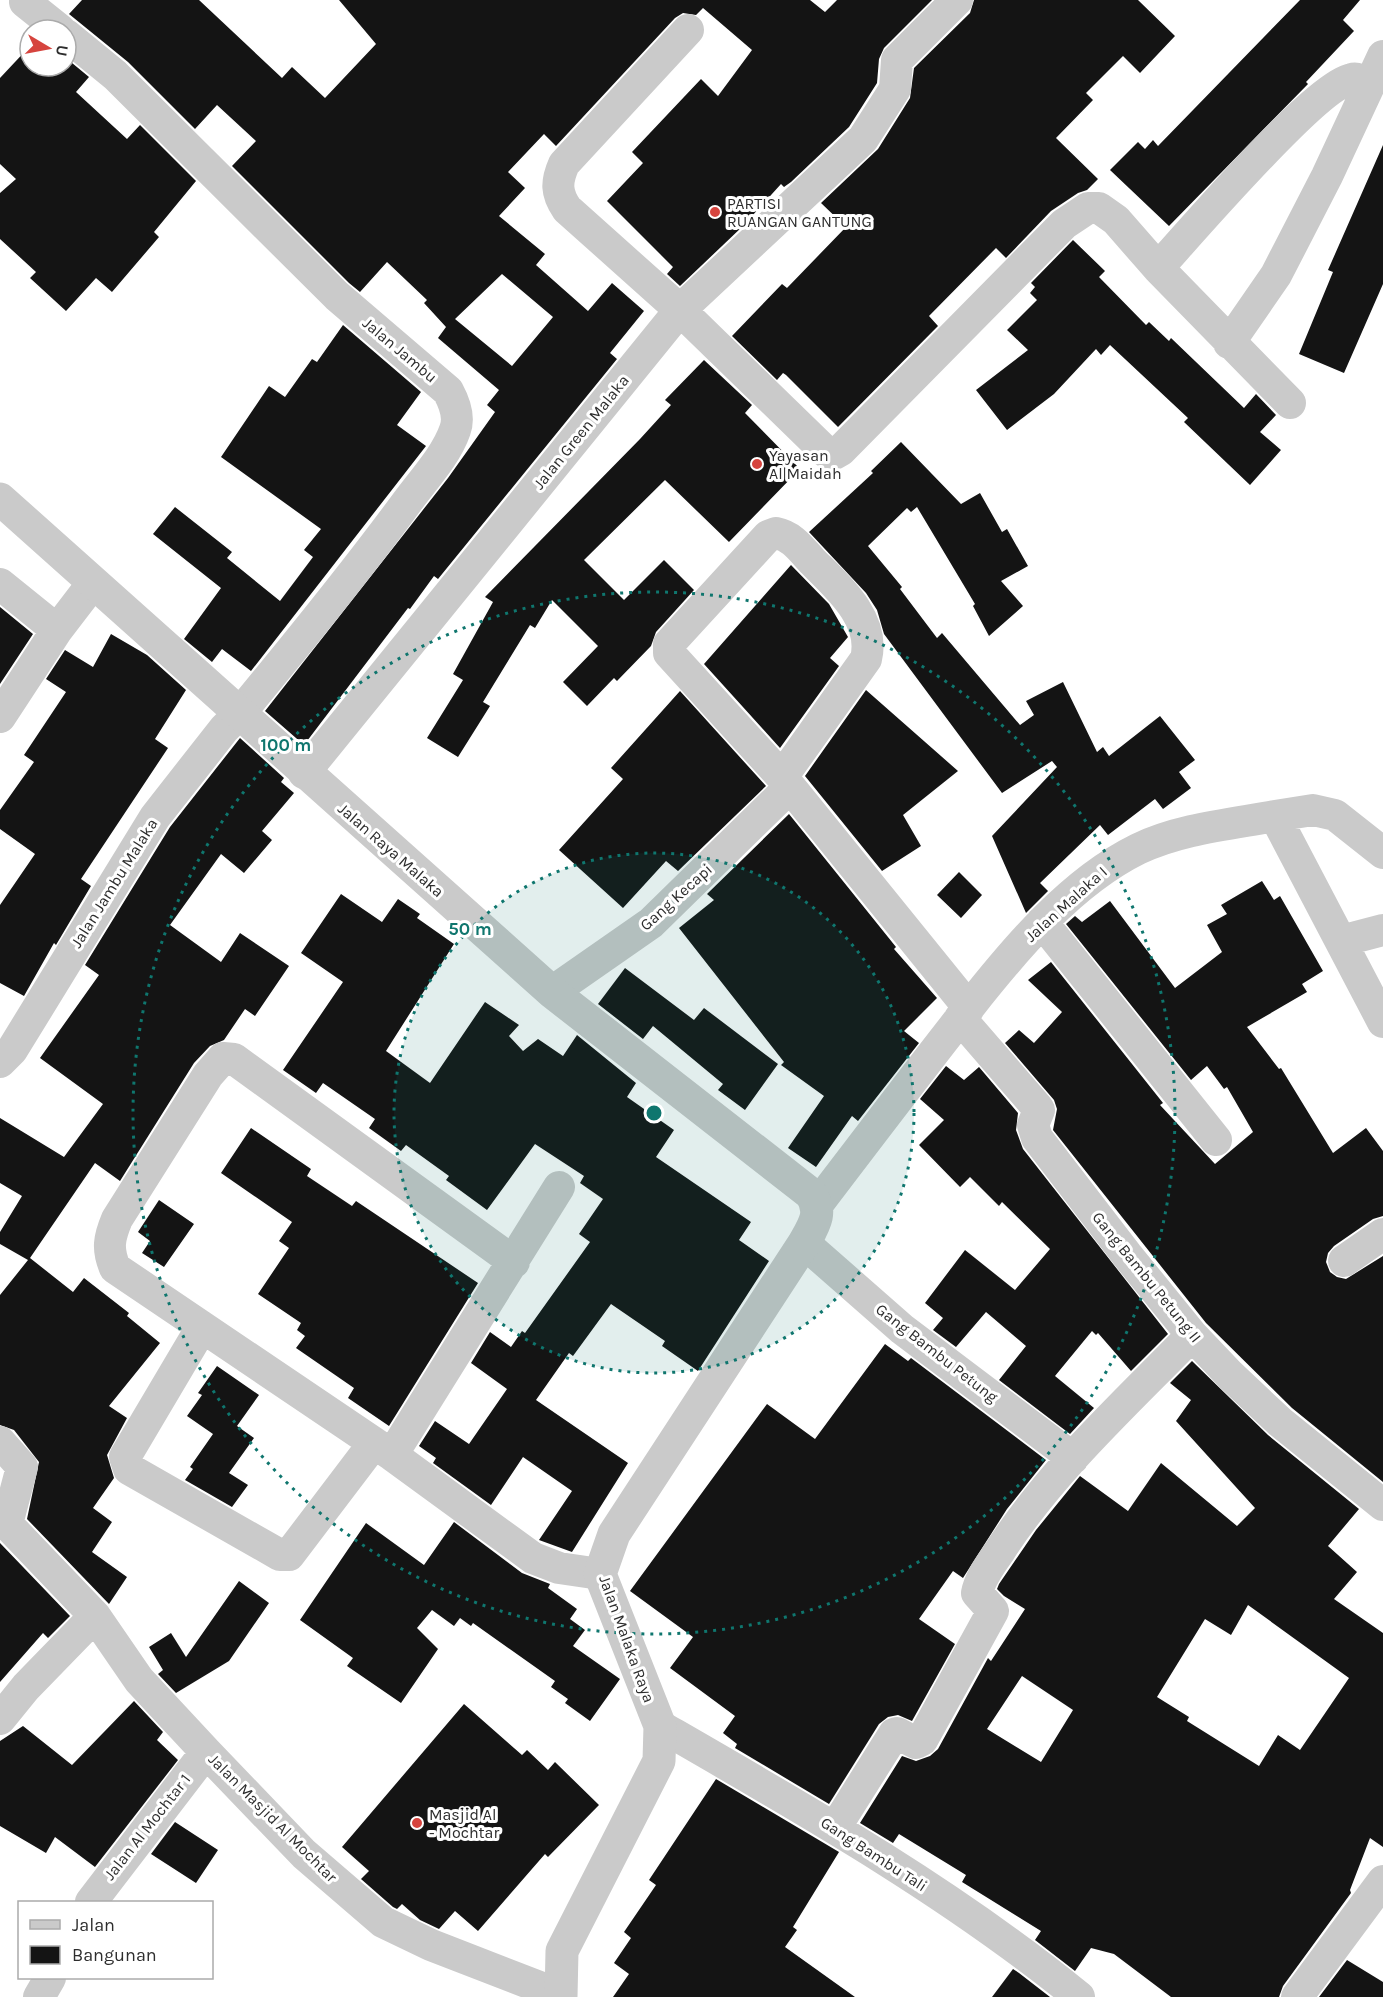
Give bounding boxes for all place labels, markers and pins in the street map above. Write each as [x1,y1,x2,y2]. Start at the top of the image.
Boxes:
place label: PARTISI RUANGAN GANTUNG [727,194,872,231]
marker: PARTISI RUANGAN GANTUNG [708,205,722,219]
place label: Yayasan Al Maidah [769,446,842,483]
marker: Yayasan Al Maidah [750,457,764,471]
centre of rings [644,1103,664,1123]
place label: Masjid Al - Mochtar [429,1805,499,1842]
marker: Masjid Al - Mochtar [410,1816,424,1830]

